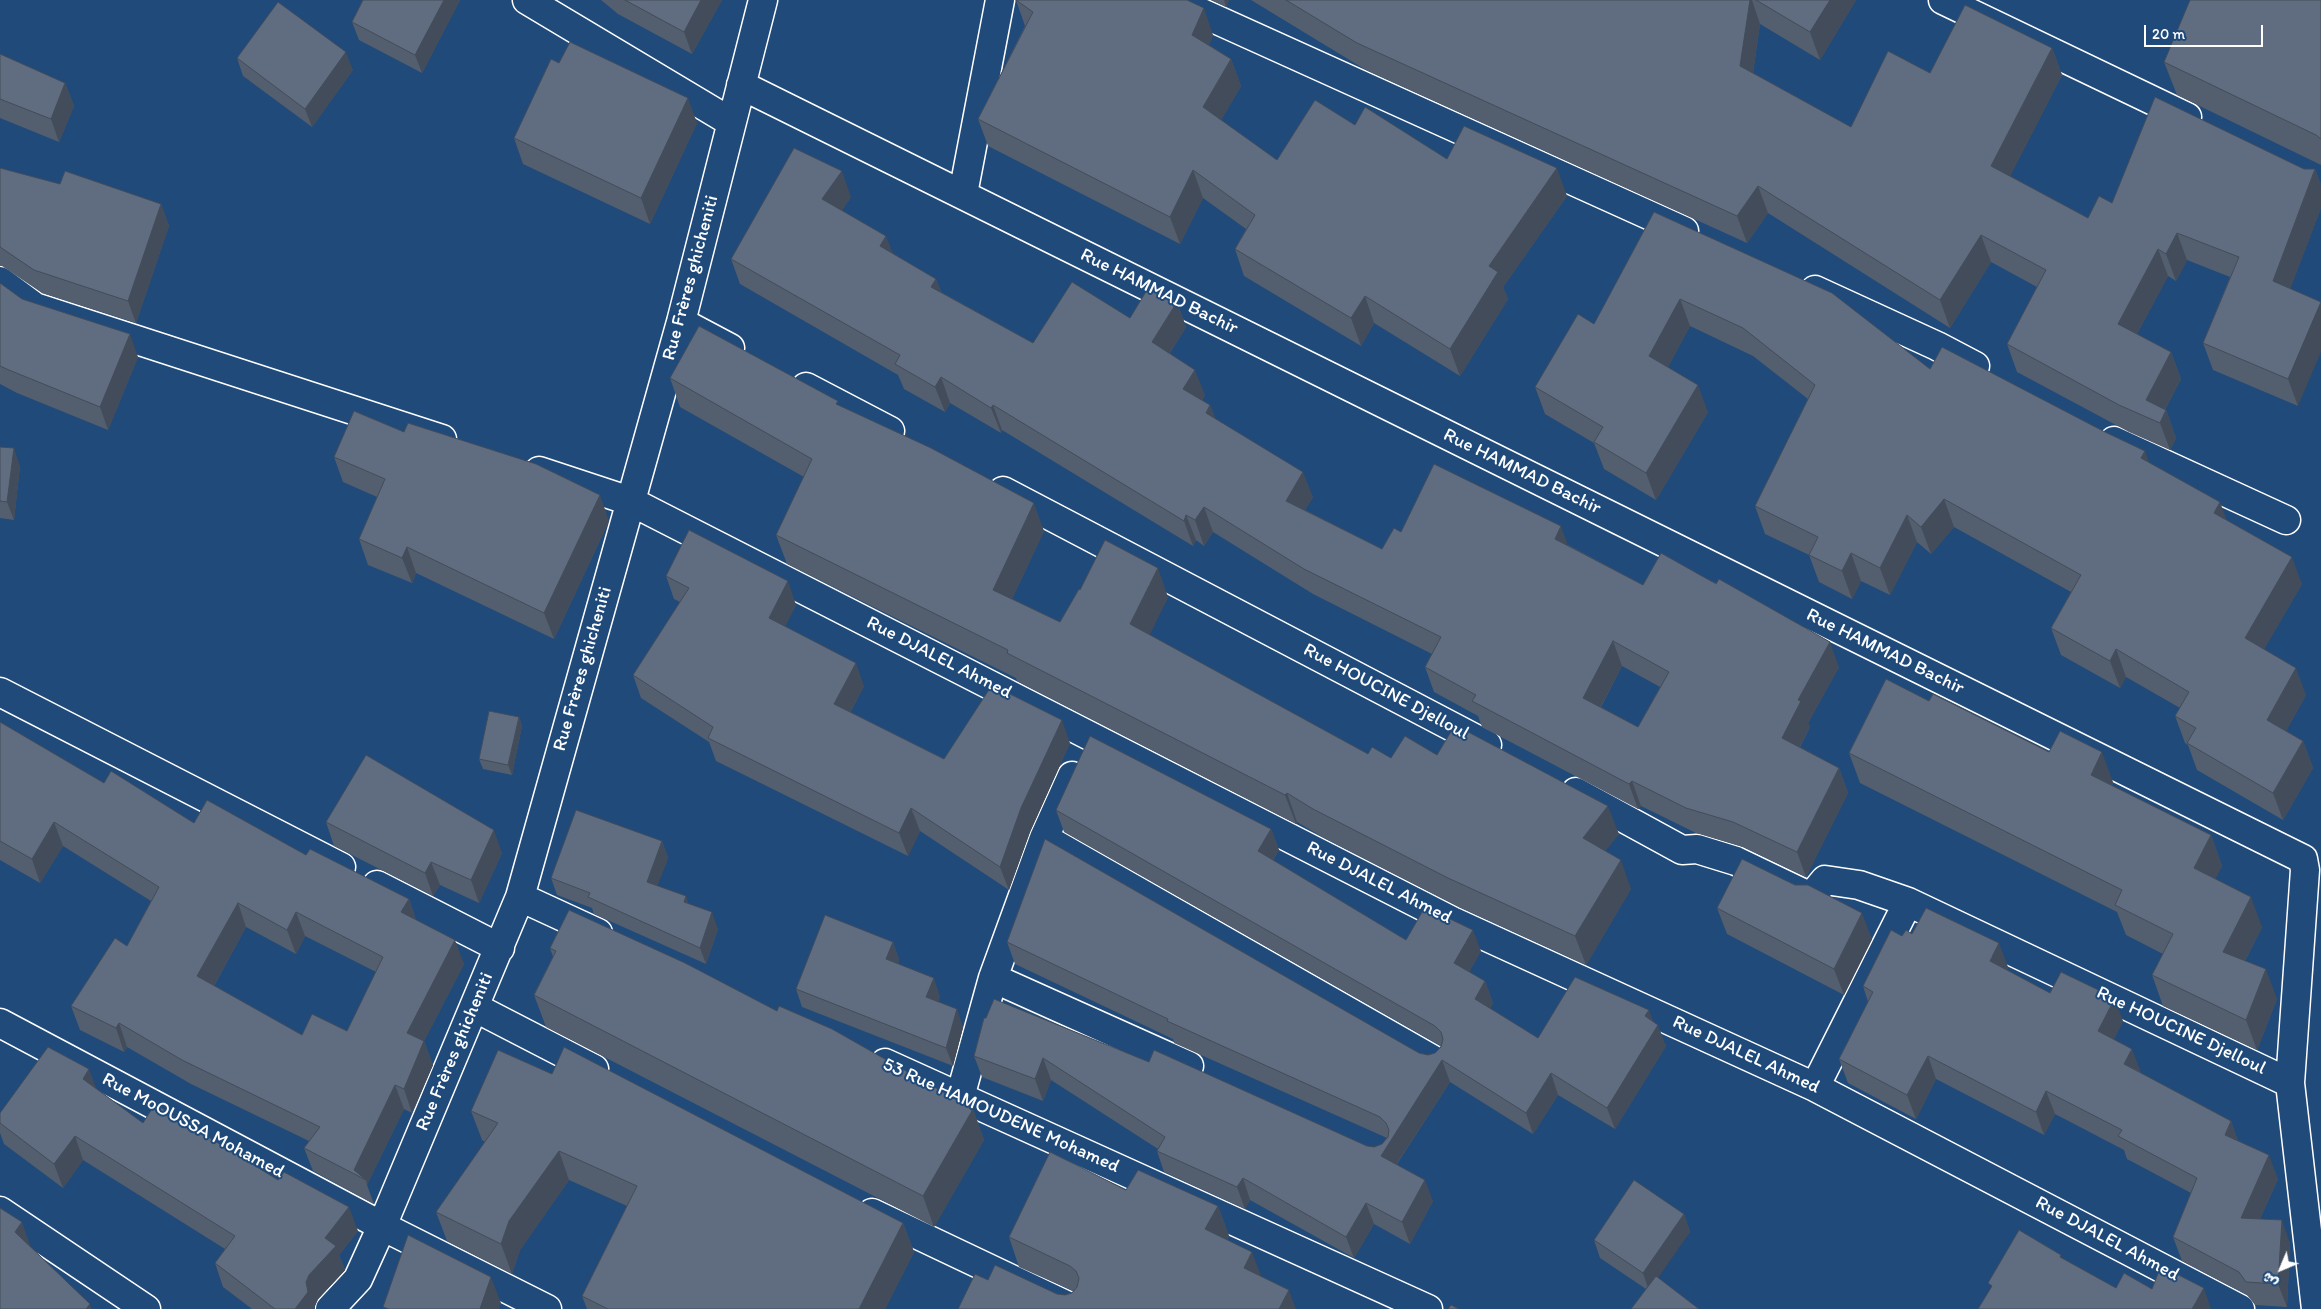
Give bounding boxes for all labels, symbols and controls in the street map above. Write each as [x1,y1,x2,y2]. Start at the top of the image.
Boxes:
scale bar [2146,15,2265,47]
text: 20 m [2152,25,2185,43]
street label: Rue Frères ghicheniti [658,193,724,363]
street label: Rue HAMMAD Bachir [1076,244,1242,340]
street label: Rue HAMMAD Bachir [1439,424,1605,520]
street label: Rue Frères ghicheniti [549,584,617,754]
street label: Rue HAMMAD Bachir [1802,604,1968,700]
street label: Rue DJALEL Ahmed [863,612,1015,704]
street label: Rue HOUCINE Djelloul [1299,639,1473,745]
street label: Rue DJALEL Ahmed [1303,837,1455,929]
street label: Rue Frères ghicheniti [411,969,499,1135]
street label: Rue HOUCINE Djelloul [2093,982,2269,1080]
street label: Rue DJALEL Ahmed [1669,1011,1823,1099]
street label: 53 Rue HAMOUDENE Mohamed [879,1053,1123,1179]
street label: Rue MoOUSSA Mohamed [98,1068,288,1184]
street label: Rue DJALEL Ahmed [2031,1191,2183,1287]
north arrow [2256,1244,2306,1294]
text: ش [2259,1269,2281,1291]

